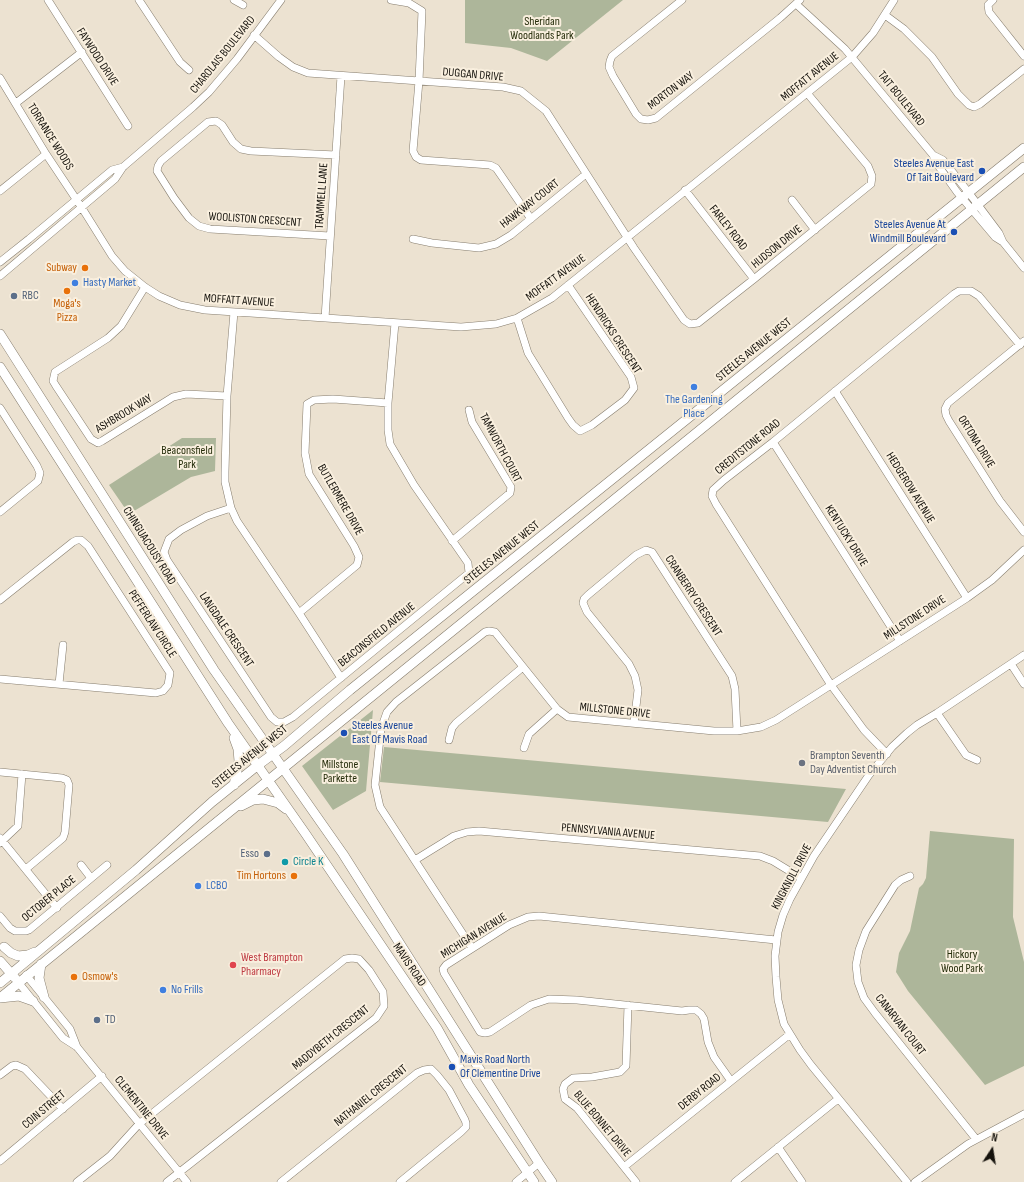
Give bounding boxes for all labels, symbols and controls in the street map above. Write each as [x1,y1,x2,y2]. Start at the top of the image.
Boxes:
street label: CHAROLAIS BOULEVARD [187,13,259,97]
park label: Sheridan Woodlands Park [510,15,574,43]
street label: FAYWOOD DRIVE [73,26,121,88]
street label: MOFFATT AVENUE [778,49,842,105]
street label: DUGGAN DRIVE [442,65,504,85]
street label: TAIT BOULEVARD [874,68,928,130]
street label: MORTON WAY [645,69,697,113]
street label: TORRANCE WOODS [24,101,76,173]
place label: Steeles Avenue East Of Tait Boulevard [894,157,974,185]
street label: TRAMMELL LANE [313,162,331,230]
marker: Steeles Avenue East Of Tait Boulevard [977,166,987,176]
street label: HAWKWAY COURT [497,176,563,232]
street label: FARLEY ROAD [706,202,750,254]
street label: WOOLISTON CRESCENT [208,210,302,230]
place label: Steeles Avenue At Windmill Boulevard [870,218,946,246]
street label: HUDSON DRIVE [749,222,805,272]
marker: Steeles Avenue At Windmill Boulevard [949,227,959,237]
street label: MOFFATT AVENUE [523,251,589,305]
place label: Subway [46,261,77,275]
marker: Subway [80,263,90,273]
place label: Hasty Market [83,276,136,290]
marker: Hasty Market [70,278,80,288]
marker: Moga's Pizza [62,286,72,296]
place label: RBC [22,289,39,303]
marker: RBC [9,291,19,301]
street label: MOFFATT AVENUE [203,291,275,311]
street label: HENDRICKS CRESCENT [582,291,644,377]
place label: Moga's Pizza [53,297,81,325]
street label: STEELES AVENUE WEST [713,315,795,385]
marker: The Gardening Place [689,382,699,392]
street label: ASHBROOK WAY [93,391,155,437]
place label: The Gardening Place [665,393,723,421]
street label: TAMWORTH COURT [476,411,524,485]
street label: ORTONA DRIVE [954,413,998,471]
street label: CREDITSTONE ROAD [712,416,784,478]
park label: Beaconsfield Park [161,444,213,472]
street label: HEDGEROW AVENUE [882,450,938,526]
street label: BUTLERMERE DRIVE [314,462,366,538]
street label: KENTUCKY DRIVE [821,503,871,569]
street label: CHINGUACOUSY ROAD [119,504,179,588]
street label: STEELES AVENUE WEST [461,518,543,588]
street label: CRANBERRY CRESCENT [661,553,725,639]
street label: PEFFERLAW CIRCLE [125,587,179,661]
street label: LANGDALE CRESCENT [196,590,256,670]
street label: MILLSTONE DRIVE [881,593,949,643]
street label: BEACONSFIELD AVENUE [336,600,418,670]
street label: MILLSTONE DRIVE [579,700,651,722]
place label: Steeles Avenue East Of Mavis Road [352,719,427,747]
street label: STEELES AVENUE WEST [209,722,291,792]
marker: Steeles Avenue East Of Mavis Road [339,728,349,738]
place label: Brampton Seventh Day Adventist Church [810,749,896,777]
park label: Millstone Parkette [322,758,358,786]
marker: Brampton Seventh Day Adventist Church [797,758,807,768]
street label: PENNSYLVANIA AVENUE [561,821,655,843]
street label: KINGKNOLL DRIVE [769,842,815,912]
place label: Esso [241,847,259,861]
marker: Esso [262,849,272,859]
place label: Circle K [293,855,324,869]
marker: Circle K [280,857,290,867]
place label: Tim Hortons [237,869,286,883]
marker: Tim Hortons [289,871,299,881]
street label: OCTOBER PLACE [19,873,79,925]
place label: LCBO [206,879,227,893]
marker: LCBO [193,881,203,891]
street label: MICHIGAN AVENUE [438,910,510,962]
street label: MAVIS ROAD [389,941,429,989]
park label: Hickory Wood Park [941,948,983,976]
place label: West Brampton Pharmacy [241,951,303,979]
marker: West Brampton Pharmacy [228,960,238,970]
place label: Osmow's [82,970,118,984]
marker: Osmow's [69,972,79,982]
place label: No Frills [171,983,203,997]
marker: No Frills [158,985,168,995]
street label: CANARVAN COURT [872,992,928,1058]
street label: MADDYBETH CRESCENT [289,1002,373,1074]
place label: TD [105,1013,116,1027]
marker: TD [92,1015,102,1025]
place label: Mavis Road North Of Clementine Drive [460,1053,541,1081]
street label: NATHANIEL CRESCENT [332,1062,410,1130]
marker: Mavis Road North Of Clementine Drive [447,1062,457,1072]
street label: DERBY ROAD [676,1070,724,1114]
street label: CLEMENTINE DRIVE [111,1073,171,1143]
street label: COIN STREET [19,1088,69,1132]
street label: BLUE BONNET DRIVE [570,1088,634,1160]
north arrow [972,1130,1012,1170]
text: N [990,1131,999,1145]

